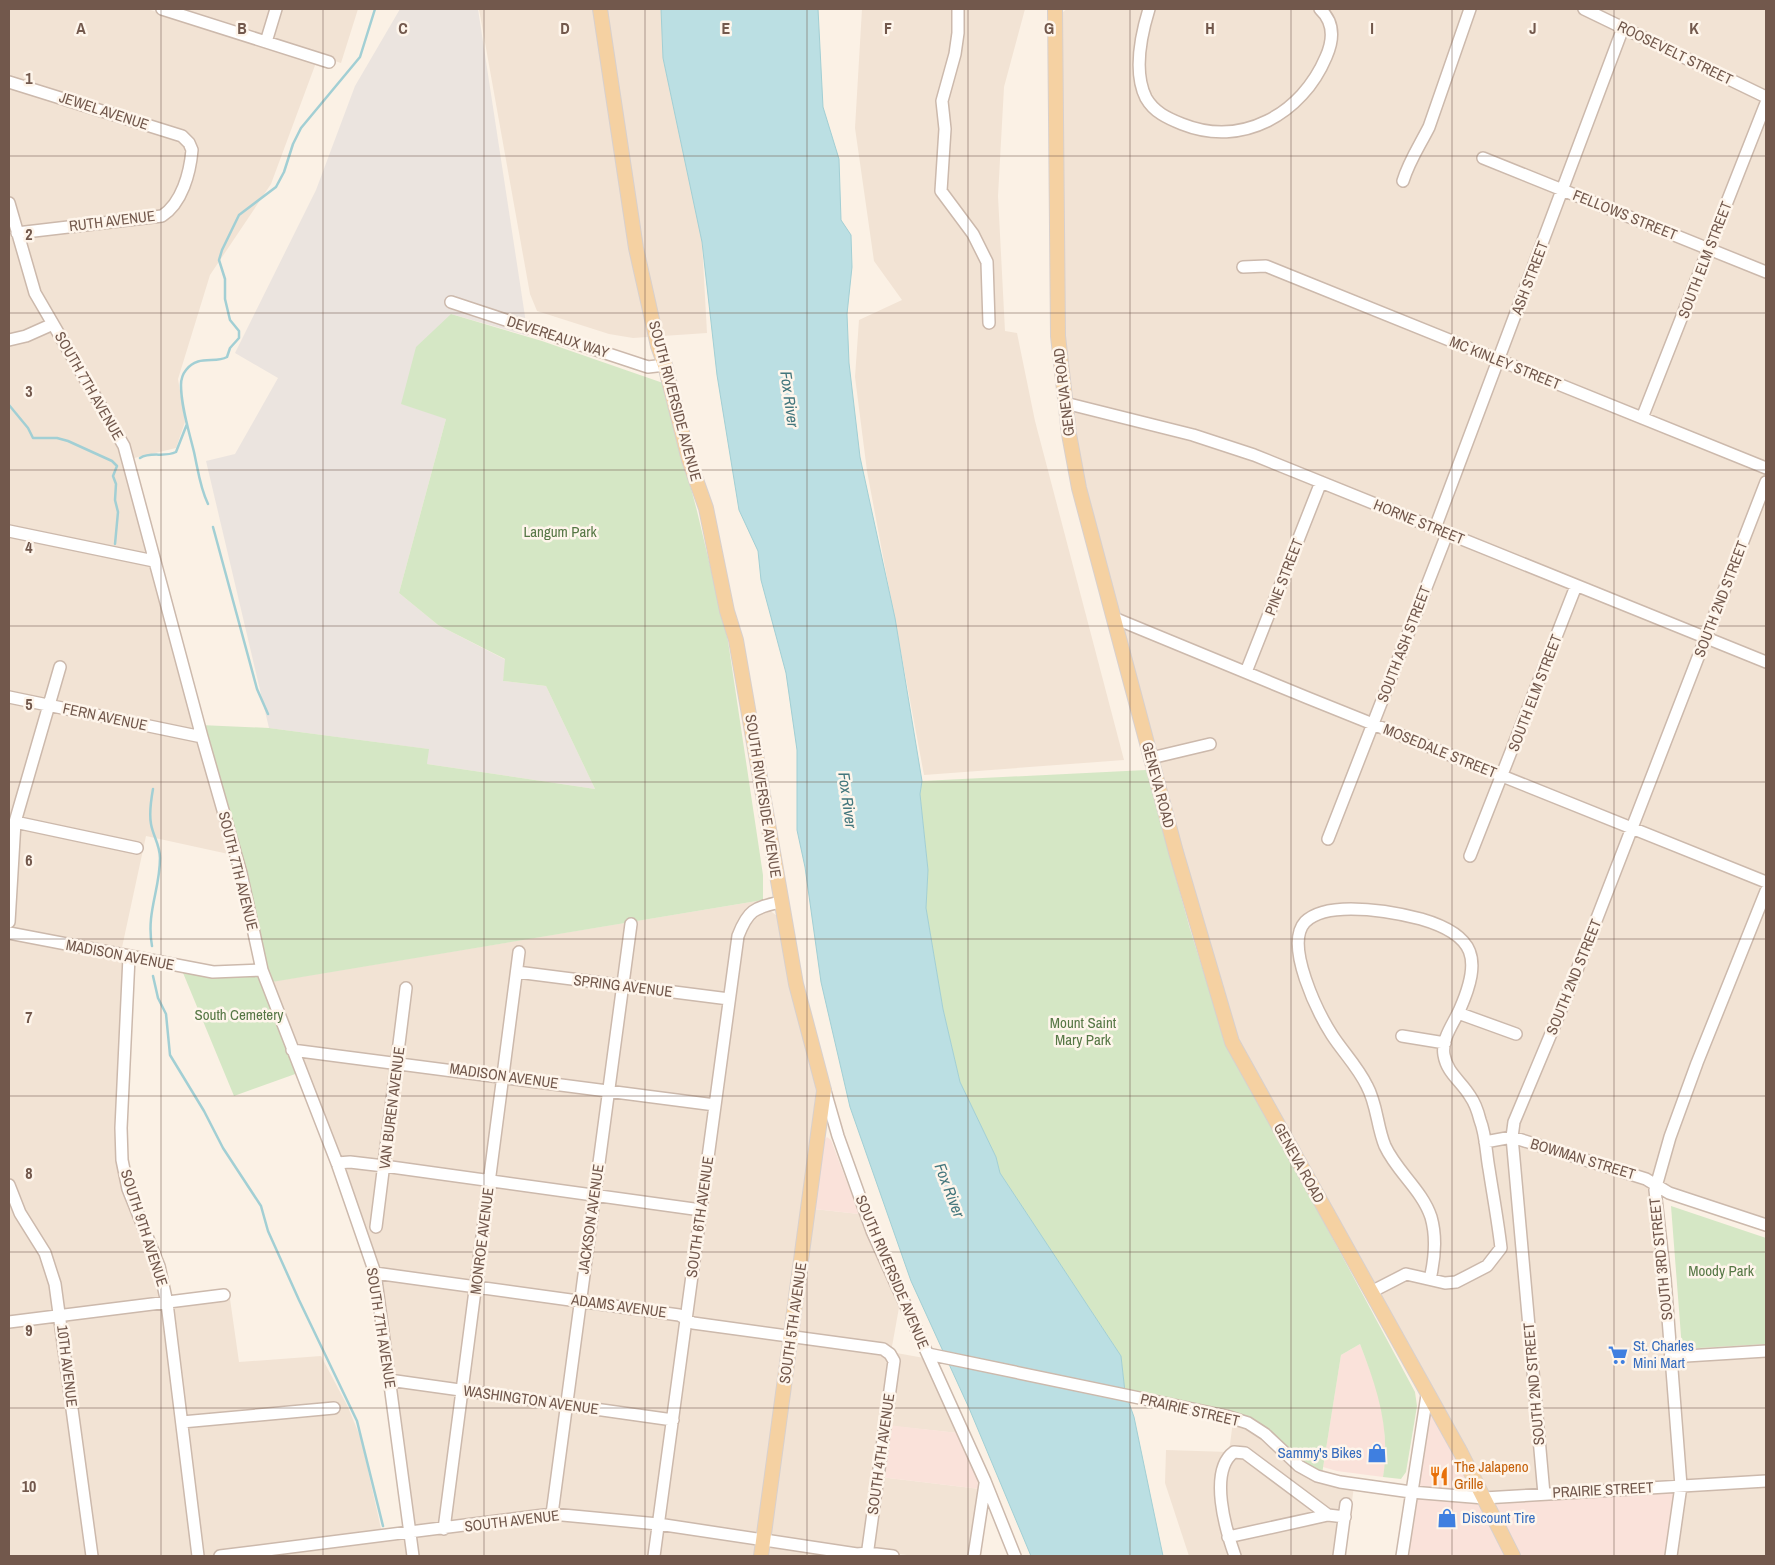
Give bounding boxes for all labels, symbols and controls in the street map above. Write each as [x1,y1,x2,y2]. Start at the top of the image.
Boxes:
street label: ROOSEVELT STREET [1614,15,1737,90]
text: A [76,17,86,39]
text: B [237,17,247,39]
text: C [398,17,408,39]
text: D [560,17,570,39]
text: E [722,17,731,39]
text: F [884,17,892,39]
text: G [1044,17,1054,39]
text: H [1205,17,1215,39]
text: I [1370,17,1374,39]
text: J [1529,17,1537,39]
text: K [1689,17,1699,39]
text: 1 [25,67,33,89]
street label: JEWEL AVENUE [57,86,152,135]
street label: FELLOWS STREET [1570,184,1681,245]
street label: SOUTH ELM STREET [1673,198,1737,321]
street label: RUTH AVENUE [68,205,156,236]
text: 2 [25,223,33,245]
street label: ASH STREET [1506,238,1553,319]
street label: DEVEREAUX WAY [505,310,613,363]
street label: SOUTH RIVERSIDE AVENUE [644,318,707,483]
street label: SOUTH 7TH AVENUE [50,328,129,444]
street label: MC KINLEY STREET [1447,331,1564,395]
street label: GENEVA ROAD [1048,347,1079,437]
water label: Fox River [775,370,805,429]
text: 3 [25,380,33,402]
street label: HORNE STREET [1371,494,1468,549]
park label: Langum Park [523,521,597,542]
street label: PINE STREET [1259,535,1308,618]
text: 4 [25,536,33,558]
street label: SOUTH 2ND STREET [1689,537,1753,660]
street label: SOUTH ASH STREET [1372,582,1436,705]
street label: SOUTH ELM STREET [1503,631,1567,754]
text: 5 [25,693,33,715]
street label: FERN AVENUE [61,697,149,736]
street label: SOUTH RIVERSIDE AVENUE [740,713,787,879]
street label: MOSEDALE STREET [1380,718,1500,783]
street label: GENEVA ROAD [1137,739,1180,831]
water label: Fox River [833,771,863,830]
street label: SOUTH 7TH AVENUE [214,809,263,933]
text: 6 [25,849,33,871]
street label: SOUTH 2ND STREET [1541,915,1606,1038]
street label: MADISON AVENUE [64,934,176,975]
street label: SPRING AVENUE [572,969,674,1002]
park label: South Cemetery [195,1004,284,1025]
text: 7 [25,1006,33,1028]
park label: Mount Saint Mary Park [1050,1012,1117,1050]
street label: VAN BUREN AVENUE [374,1045,409,1170]
street label: MADISON AVENUE [448,1057,560,1094]
street label: GENEVA ROAD [1269,1119,1330,1207]
street label: BOWMAN STREET [1528,1133,1639,1185]
street label: SOUTH 6TH AVENUE [681,1155,718,1279]
water label: Fox River [930,1160,971,1221]
text: 8 [25,1162,33,1184]
street label: JACKSON AVENUE [572,1163,609,1275]
street label: SOUTH 9TH AVENUE [116,1167,173,1289]
street label: MONROE AVENUE [465,1186,498,1296]
street label: SOUTH RIVERSIDE AVENUE [851,1192,934,1352]
street label: SOUTH 3RD STREET [1644,1196,1677,1321]
park label: Moody Park [1688,1260,1755,1281]
street label: SOUTH 5TH AVENUE [774,1261,811,1385]
street label: SOUTH 7TH AVENUE [362,1266,401,1390]
street label: ADAMS AVENUE [569,1288,668,1323]
text: 9 [25,1319,33,1341]
street label: SOUTH 2ND STREET [1518,1321,1549,1446]
street label: 10TH AVENUE [52,1324,83,1408]
place label: St. Charles Mini Mart [1633,1335,1694,1373]
supermarket icon: St. Charles Mini Mart [1607,1344,1629,1366]
street label: WASHINGTON AVENUE [462,1380,600,1419]
street label: PRAIRIE STREET [1138,1388,1242,1431]
street label: SOUTH 4TH AVENUE [862,1392,899,1516]
place label: Sammy's Bikes [1278,1442,1362,1463]
shop icon: Sammy's Bikes [1366,1442,1388,1464]
place label: The Jalapeno Grille [1454,1456,1529,1494]
restaurant icon: The Jalapeno Grille [1428,1465,1450,1487]
text: 10 [22,1475,36,1497]
street label: PRAIRIE STREET [1552,1476,1655,1503]
street label: SOUTH AVENUE [463,1504,561,1537]
shop icon: Discount Tire [1436,1507,1458,1529]
place label: Discount Tire [1462,1507,1536,1528]

